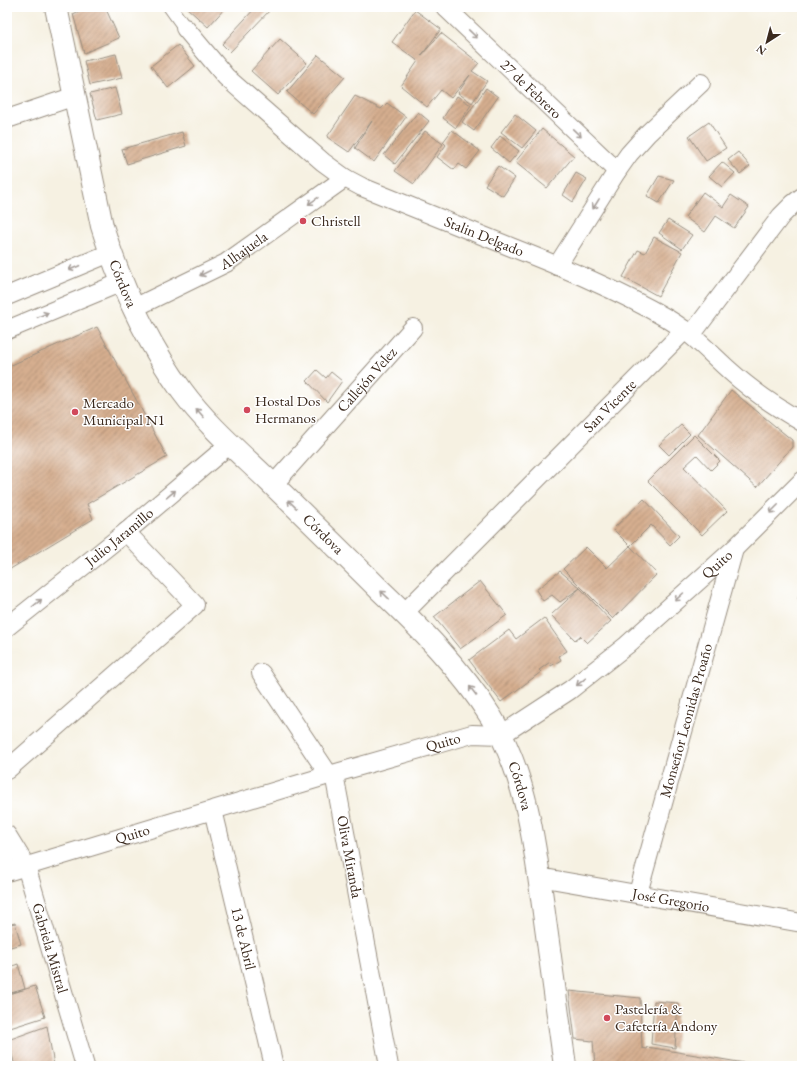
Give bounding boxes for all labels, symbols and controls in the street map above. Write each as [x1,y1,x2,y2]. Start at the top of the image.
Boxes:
north arrow [747,22,787,62]
one-way arrow [468,29,478,39]
text: N [753,42,769,58]
street label: 27 de Febrero [497,55,566,123]
one-way arrow [572,128,582,138]
one-way arrow [307,197,318,205]
one-way arrow [592,198,600,209]
place label: Christell [311,211,361,230]
street label: Stalin Delgado [442,211,527,260]
marker: Christell [298,216,308,226]
street label: Alhajuela [216,227,271,274]
street label: Córdova [105,257,142,310]
one-way arrow [69,265,81,272]
one-way arrow [199,270,211,277]
one-way arrow [37,311,49,318]
street label: Callejón Velez [332,343,401,416]
street label: San Vicente [579,375,640,436]
place label: Hostal Dos Hermanos [255,391,320,427]
place label: Mercado Municipal N1 [83,393,165,429]
marker: Hostal Dos Hermanos [242,405,252,415]
marker: Mercado Municipal N1 [70,407,80,417]
one-way arrow [196,408,205,418]
one-way arrow [165,490,176,498]
one-way arrow [287,499,297,509]
street label: Julio Jaramillo [79,503,157,571]
one-way arrow [769,504,779,513]
street label: Córdova [299,509,348,558]
street label: Quito [697,545,736,583]
one-way arrow [380,590,390,600]
one-way arrow [674,593,685,602]
one-way arrow [32,598,43,607]
street label: Monseñor Leonidas Proaño [655,641,716,800]
one-way arrow [575,677,586,686]
one-way arrow [469,685,477,696]
street label: Quito [423,728,463,756]
street label: Córdova [504,758,537,812]
street label: Oliva Miranda [333,814,367,900]
street label: Quito [113,820,152,848]
street label: José Gregorio [629,883,711,916]
street label: Gabriela Mistral [28,901,73,996]
street label: 13 de Abril [227,905,261,972]
place label: Pastelería & Cafetería Andony [615,999,718,1035]
marker: Pastelería & Cafetería Andony [602,1013,612,1023]

